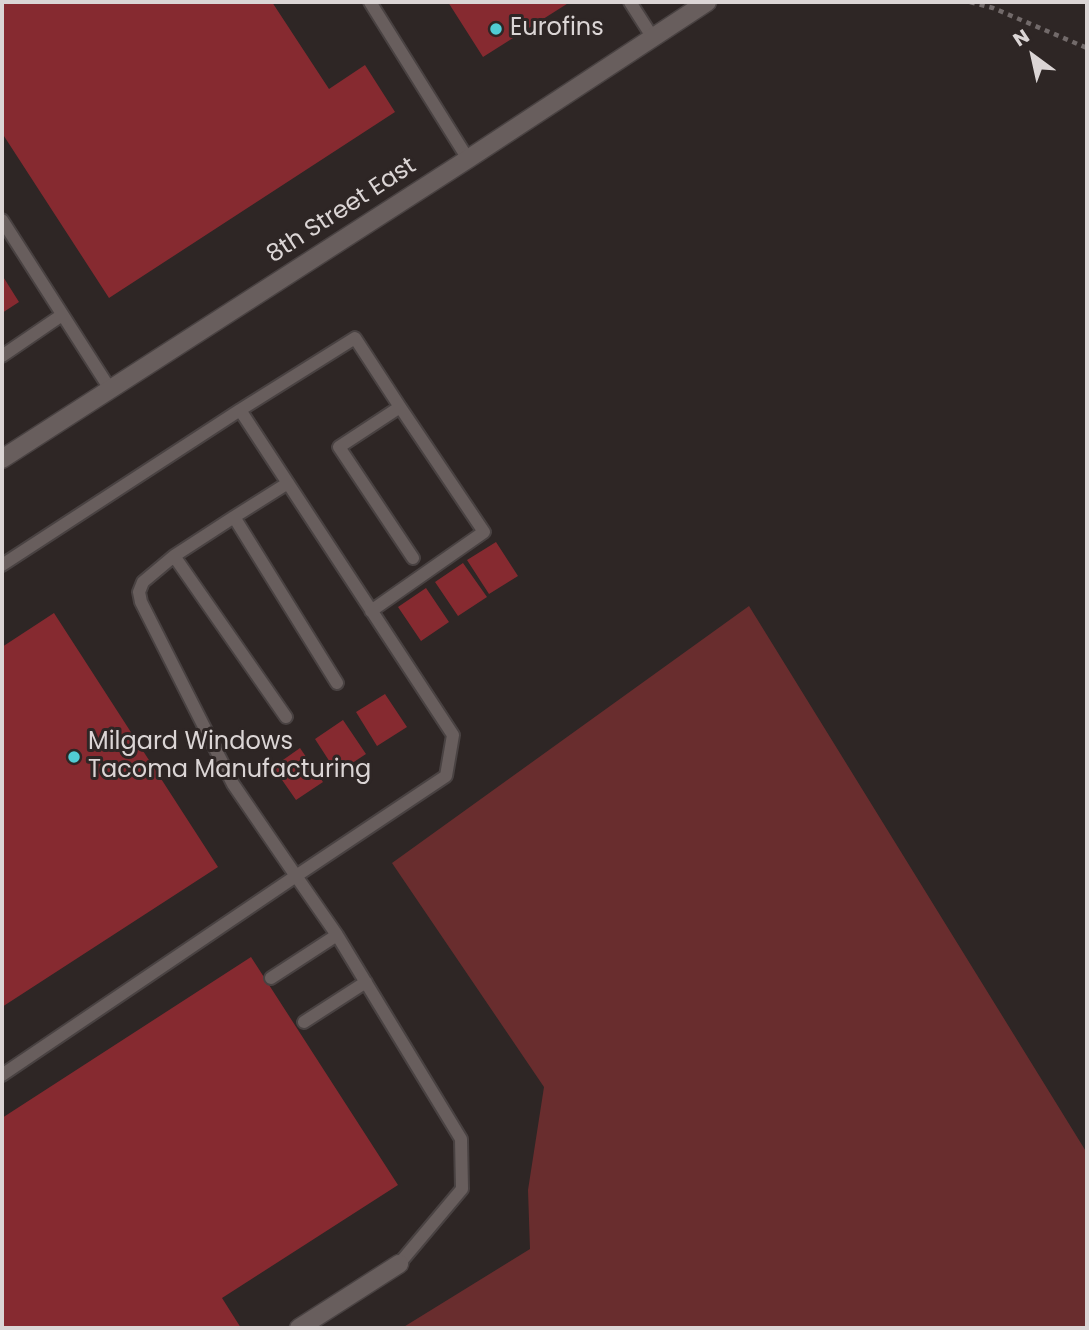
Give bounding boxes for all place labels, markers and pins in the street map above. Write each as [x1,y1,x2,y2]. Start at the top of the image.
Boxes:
place label: Eurofins [510,15,604,43]
marker: Eurofins [488,21,504,37]
place label: Milgard Windows Tacoma Manufacturing [88,729,371,785]
marker: Milgard Windows Tacoma Manufacturing [66,749,82,765]

